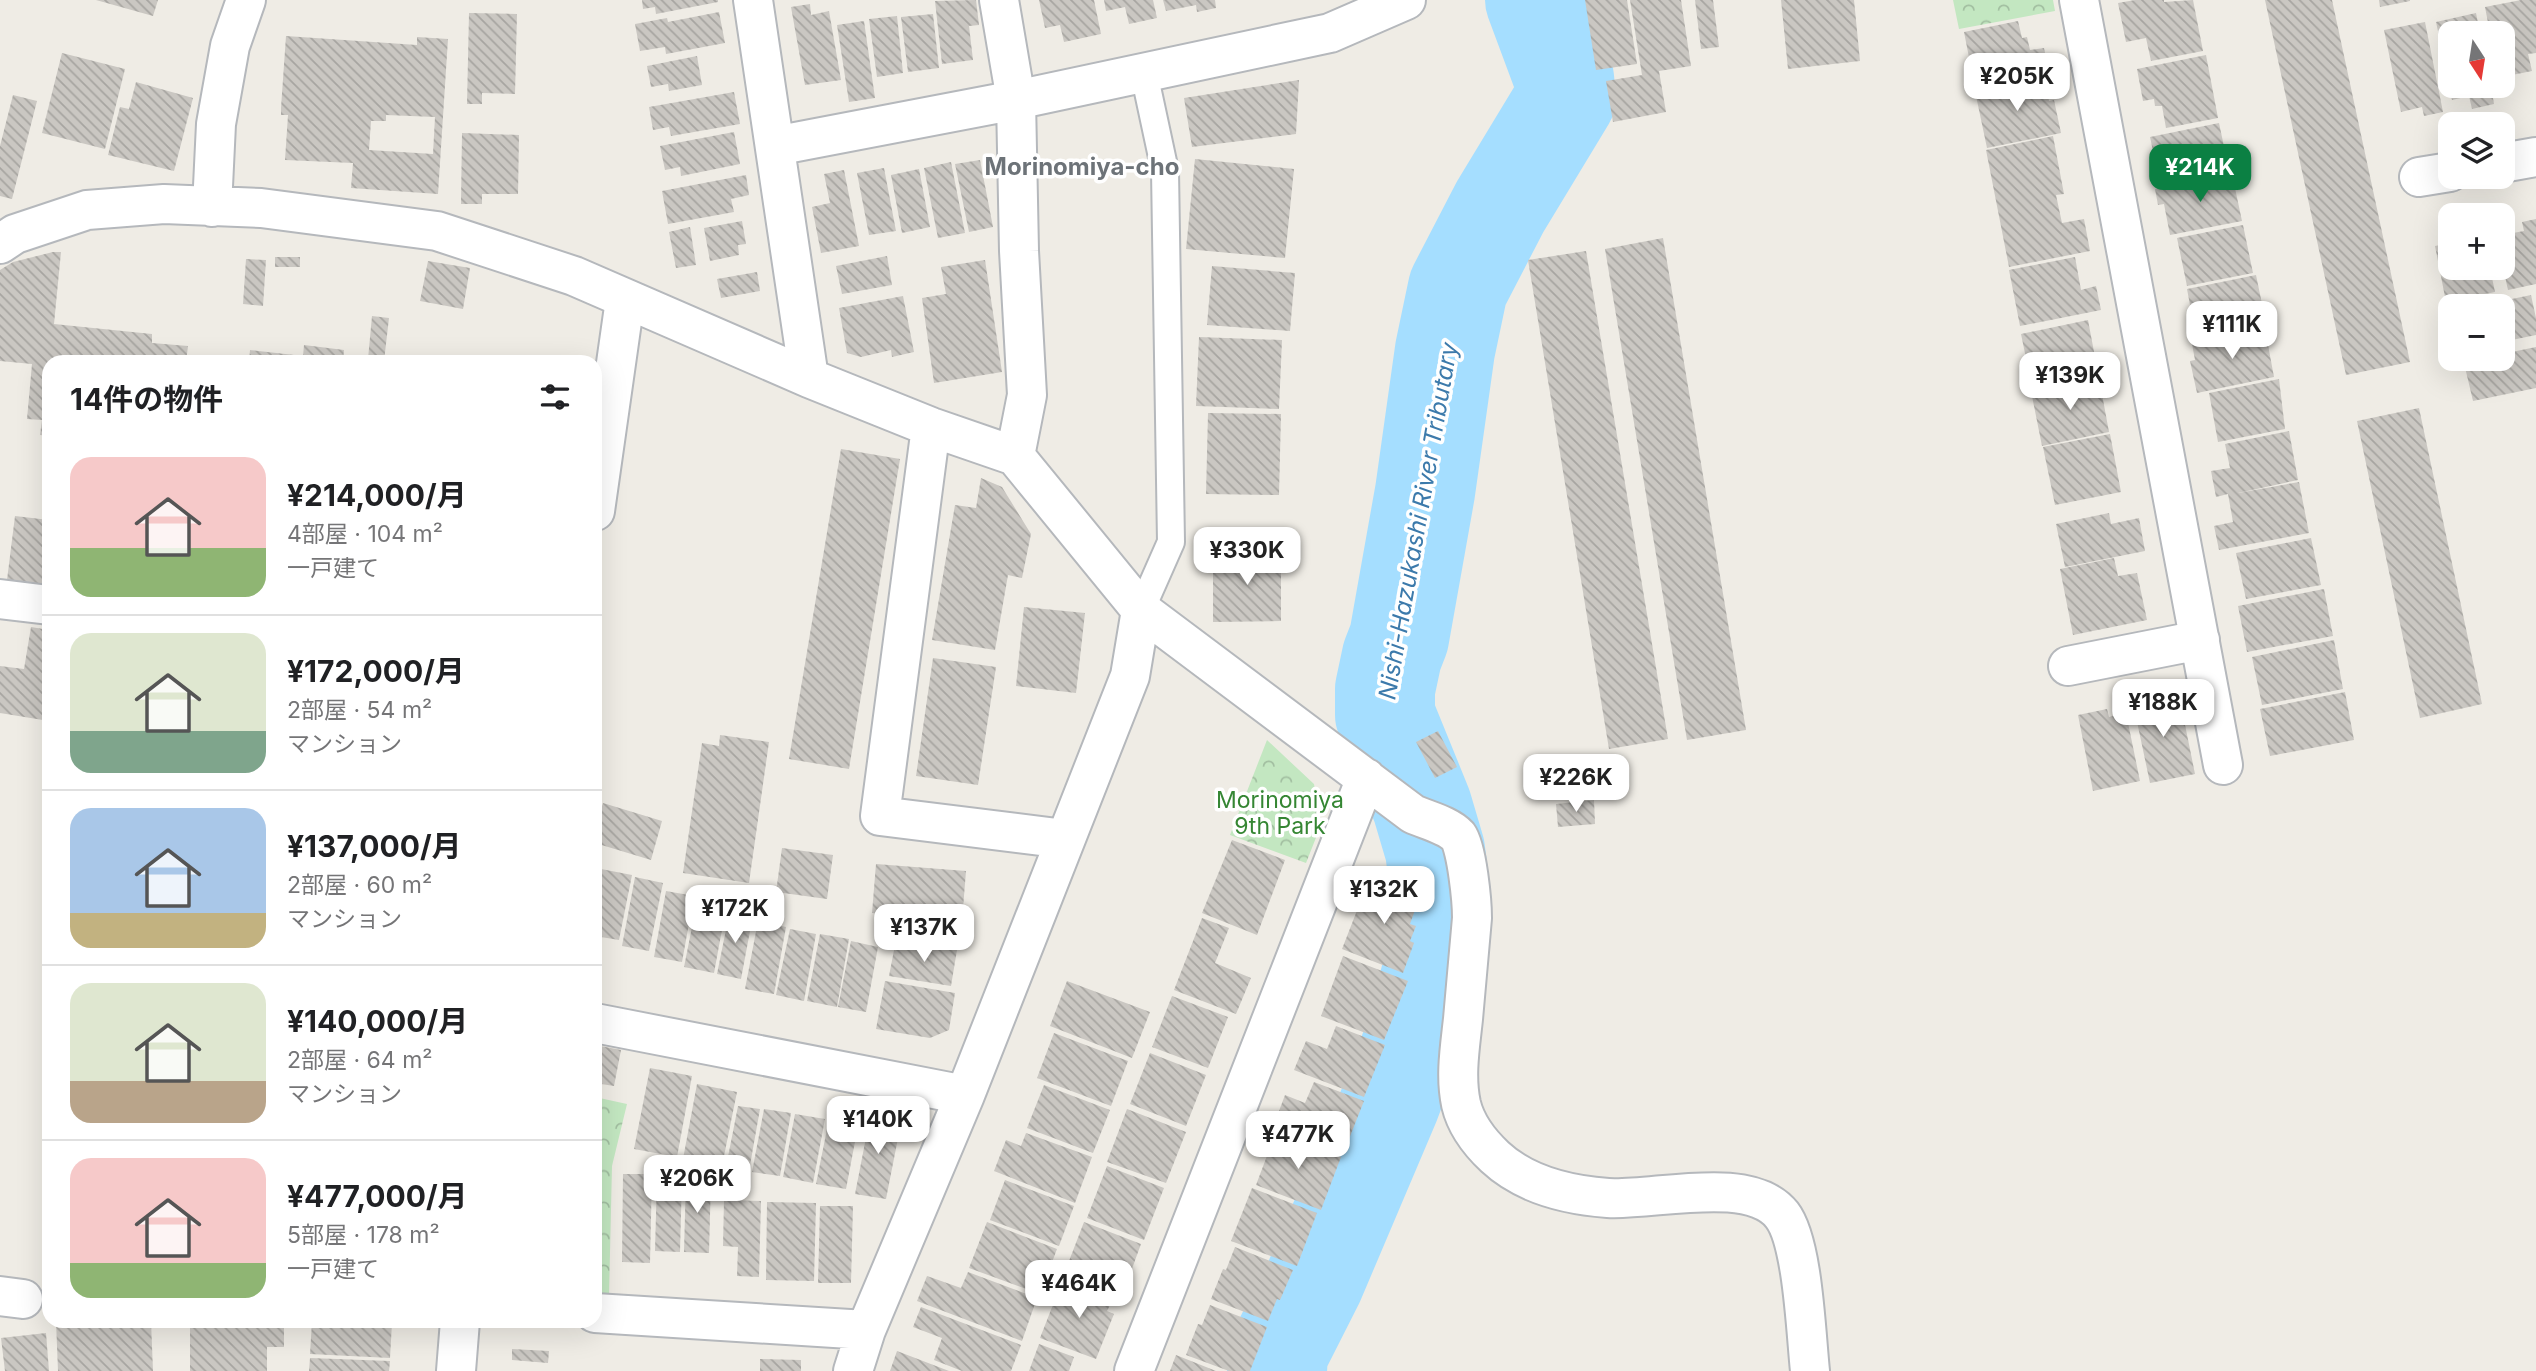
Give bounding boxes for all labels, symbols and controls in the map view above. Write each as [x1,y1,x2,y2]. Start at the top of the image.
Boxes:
north arrow [2438,21,2515,98]
map controls [2438,21,2515,371]
pin: ¥205K [1968,54,2066,113]
text: ¥205K [1980,62,2054,90]
button: layers [2438,112,2515,189]
pin: ¥214K [2151,144,2249,204]
district label: Morinomiya-cho [985,152,1179,181]
text: ¥214K [2165,153,2235,181]
button: + [2438,203,2515,280]
button: − [2438,294,2515,371]
pin: ¥111K [2183,302,2281,361]
text: ¥111K [2202,310,2262,338]
water label: Nishi-Hazukashi River Tributary [1372,340,1464,702]
pin: ¥139K [2021,352,2119,412]
text: ¥139K [2035,361,2105,389]
icon: filters [536,378,574,416]
text: 14件の物件 [70,381,223,417]
text: ¥214,000/月 [287,477,467,513]
icon: home [126,485,210,569]
text: 4部屋 · 104 m² [287,520,443,548]
pin: ¥330K [1198,528,1296,587]
text: ¥330K [1210,536,1284,564]
text: 一戸建て [287,554,379,582]
text: ¥172,000/月 [287,653,465,689]
icon: home [126,661,210,745]
pin: ¥188K [2114,680,2212,739]
text: ¥188K [2128,688,2198,716]
text: 2部屋 · 54 m² [287,696,432,724]
text: マンション [287,730,402,758]
pin: ¥226K [1527,754,1625,814]
text: ¥226K [1539,763,1613,791]
park label: Morinomiya 9th Park [1216,786,1344,840]
text: ¥137,000/月 [287,828,462,864]
icon: home [126,836,210,920]
pin: ¥132K [1335,866,1433,926]
text: 2部屋 · 60 m² [287,871,432,899]
text: ¥132K [1350,875,1418,903]
pin: ¥172K [686,886,784,945]
text: ¥172K [701,894,769,922]
pin: ¥137K [875,904,973,964]
text: マンション [287,905,402,933]
text: ¥137K [890,913,958,941]
text: ¥140,000/月 [287,1003,468,1039]
icon: home [126,1011,210,1095]
text: 2部屋 · 64 m² [287,1046,433,1074]
text: マンション [287,1080,402,1108]
pin: ¥140K [829,1096,927,1156]
text: ¥140K [843,1105,913,1133]
pin: ¥477K [1249,1112,1347,1171]
text: ¥477K [1262,1120,1334,1148]
pin: ¥206K [648,1156,746,1215]
text: ¥206K [660,1164,734,1192]
text: ¥477,000/月 [287,1178,468,1214]
icon: home [126,1186,210,1270]
text: 5部屋 · 178 m² [287,1221,440,1249]
text: 一戸建て [287,1255,379,1283]
pin: ¥464K [1030,1260,1128,1320]
text: ¥464K [1041,1269,1117,1297]

